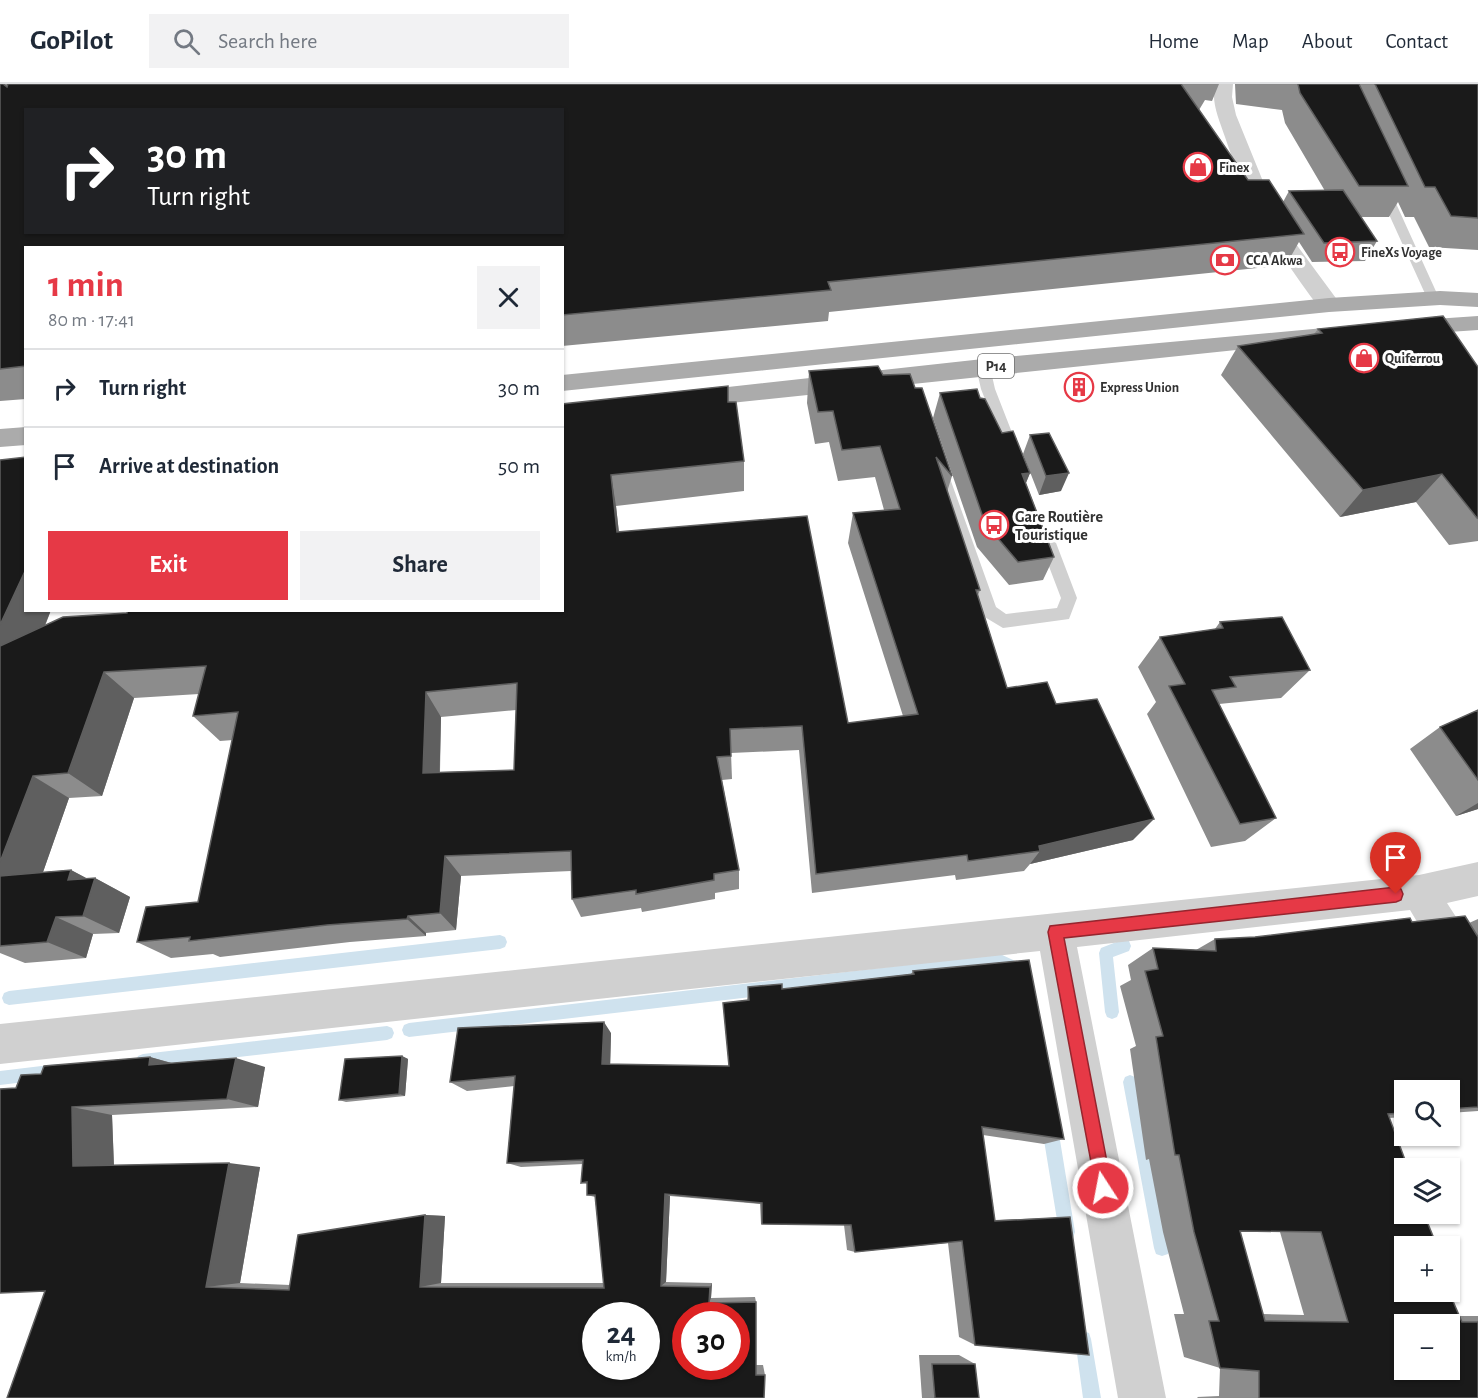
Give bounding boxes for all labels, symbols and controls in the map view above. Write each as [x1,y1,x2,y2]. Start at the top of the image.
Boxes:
search box [149,14,569,68]
icon: search [170,25,203,58]
text: GoPilot [30,27,113,55]
text: Search here [218,30,318,52]
text: Home [1148,31,1199,52]
text: Map [1232,31,1269,52]
text: About [1302,31,1352,52]
text: Contact [1385,31,1448,52]
icon: right [48,132,126,210]
text: 30 m [147,134,227,176]
shop icon: Finex [1182,151,1214,183]
place label: Finex [1219,161,1250,175]
text: Turn right [147,183,250,210]
bus stop icon: FineXs Voyage [1324,236,1356,268]
bank icon: CCA Akwa [1209,244,1241,276]
place label: FineXs Voyage [1361,246,1442,260]
place label: CCA Akwa [1246,254,1303,268]
button: close [477,266,540,329]
text: 1 min [48,267,124,303]
text: 80 m · 17:41 [48,310,135,330]
shop icon: Quiferrou [1348,342,1380,374]
place label: Quiferrou [1385,352,1441,366]
road number: P14 [978,354,1014,378]
building icon: Express Union [1063,371,1095,403]
icon: right [48,372,81,405]
text: Turn right [99,377,186,399]
text: 30 m [498,377,540,399]
place label: Express Union [1100,381,1179,395]
icon: arrive [48,450,81,483]
text: Arrive at destination [99,455,279,477]
text: 50 m [498,455,540,477]
bus stop icon: Gare Routière Touristique [978,509,1010,541]
place label: Gare Routière Touristique [1015,509,1103,543]
button: Exit [48,531,288,600]
button: Share [300,531,540,600]
pin [1370,832,1421,894]
icon: arrive [1379,841,1412,874]
map controls [1394,1080,1460,1380]
button: search [1394,1080,1460,1146]
position arrow [1071,1156,1135,1220]
button: layers [1394,1158,1460,1224]
button: + [1394,1236,1460,1302]
speed limit sign: 30 [672,1302,750,1380]
button: − [1394,1314,1460,1380]
text: 24 [606,1319,636,1349]
text: km/h [606,1349,636,1364]

